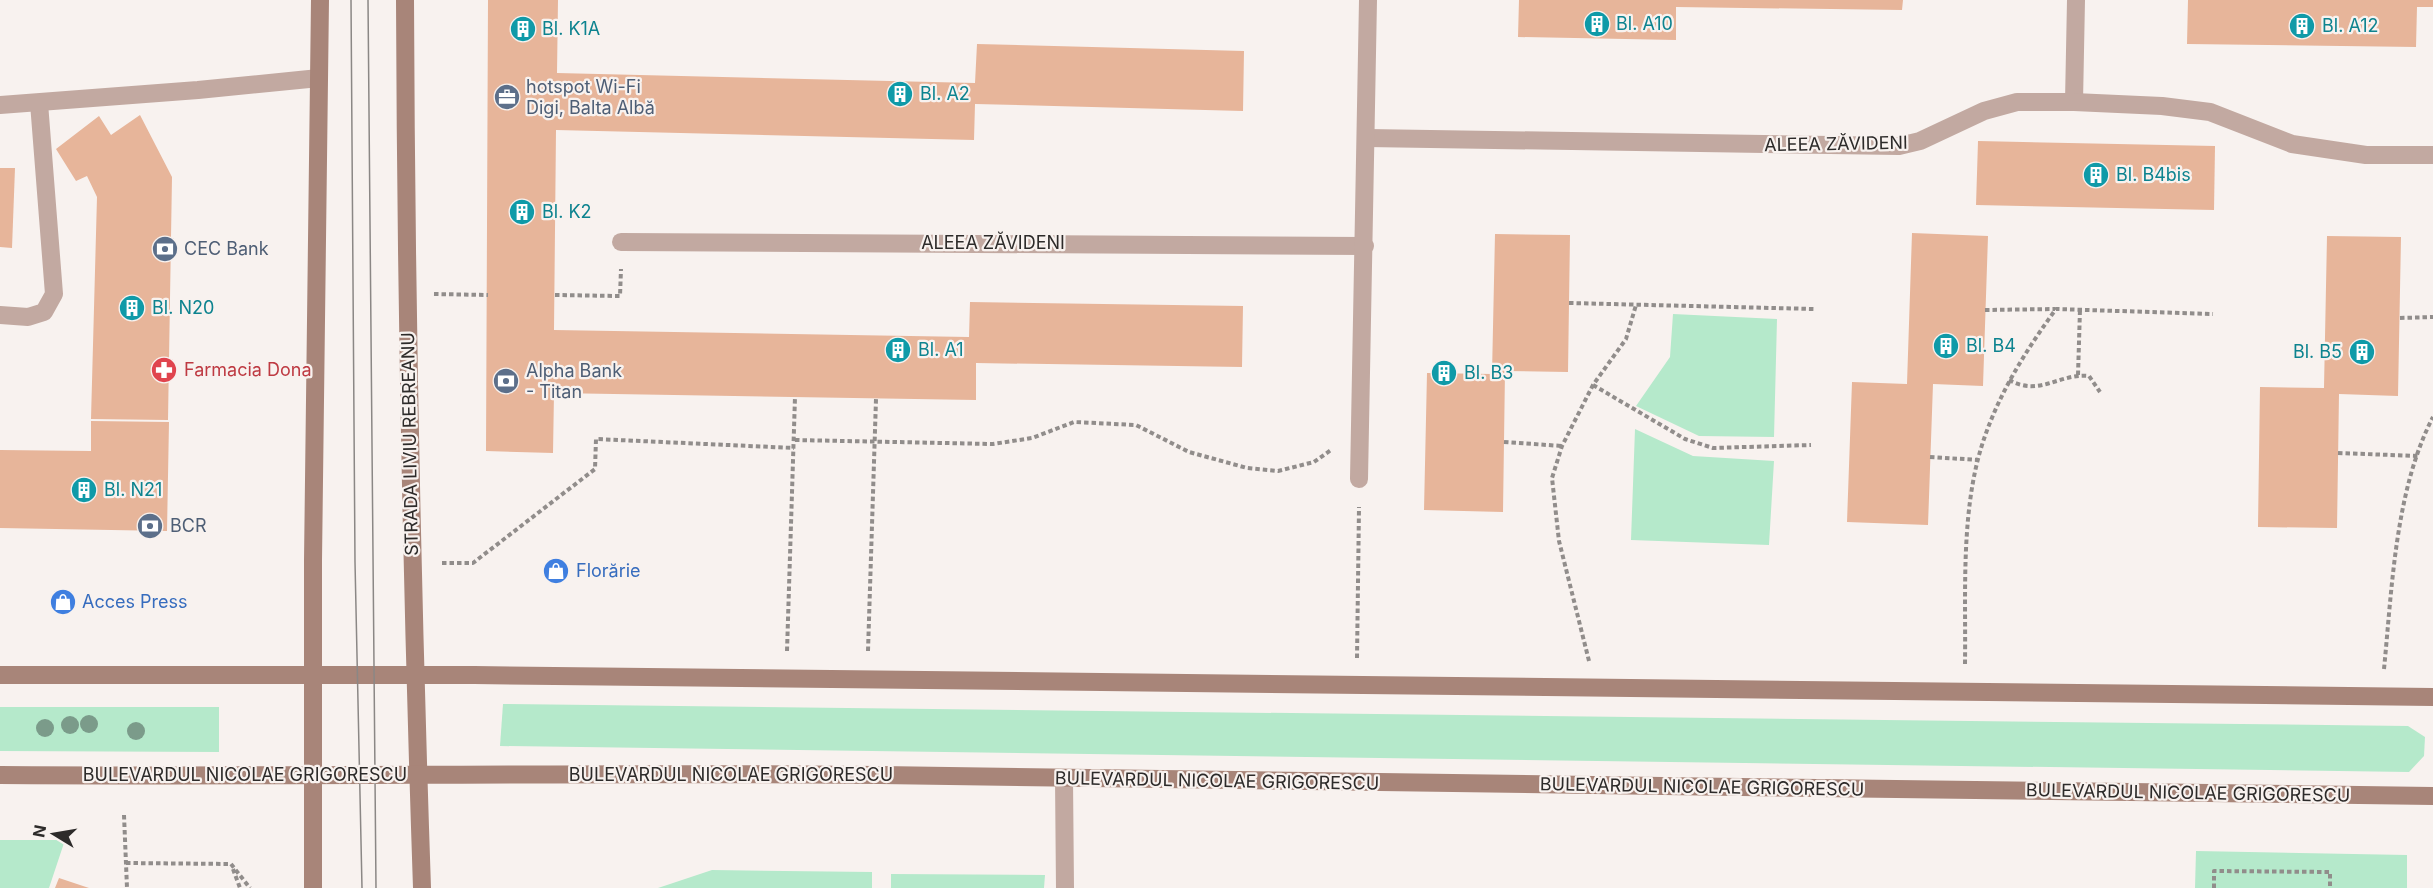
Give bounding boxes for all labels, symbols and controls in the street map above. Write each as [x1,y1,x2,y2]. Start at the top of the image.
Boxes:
building icon: Bl. A10 [1582,9,1612,39]
building icon: Bl. A12 [2287,11,2317,41]
place label: Bl. A10 [1616,13,1673,34]
building icon: Bl. K1A [508,14,538,44]
place label: Bl. A12 [2322,15,2379,36]
place label: Bl. K1A [542,18,600,39]
place label: hotspot Wi-Fi Digi, Balta Albă [526,76,655,118]
building icon: Bl. A2 [885,79,915,109]
office icon: hotspot Wi-Fi Digi, Balta Albă [492,82,522,112]
place label: Bl. A2 [920,83,970,104]
street label: ALEEA ZĂVIDENI [1764,131,1908,155]
building icon: Bl. B4bis [2081,160,2111,190]
place label: Bl. B4bis [2116,164,2191,185]
building icon: Bl. K2 [507,197,537,227]
place label: Bl. K2 [542,201,591,222]
street label: ALEEA ZĂVIDENI [921,231,1065,253]
bank icon: CEC Bank [150,234,180,264]
place label: CEC Bank [184,238,269,259]
building icon: Bl. N20 [117,293,147,323]
place label: Bl. N20 [152,297,214,318]
building icon: Bl. B4 [1931,331,1961,361]
street label: STRADA LIVIU REBREANU [397,332,422,556]
building icon: Bl. A1 [883,335,913,365]
place label: Bl. B4 [1966,335,2016,356]
building icon: Bl. B5 [2347,337,2377,367]
place label: Bl. A1 [918,339,964,360]
place label: Bl. B5 [2293,341,2342,362]
pharmacy icon: Farmacia Dona [149,355,179,385]
building icon: Bl. B3 [1429,358,1459,388]
place label: Farmacia Dona [184,359,312,380]
place label: Alpha Bank - Titan [526,360,622,402]
place label: Bl. B3 [1464,362,1513,383]
bank icon: Alpha Bank - Titan [491,366,521,396]
building icon: Bl. N21 [69,475,99,505]
place label: Bl. N21 [104,479,162,500]
bank icon: BCR [135,511,165,541]
place label: BCR [170,515,207,536]
shop icon: Florărie [541,556,571,586]
place label: Florărie [576,560,641,581]
shop icon: Acces Press [48,587,78,617]
place label: Acces Press [82,591,188,612]
street label: BULEVARDUL NICOLAE GRIGORESCU [83,764,407,785]
street label: BULEVARDUL NICOLAE GRIGORESCU [569,764,893,785]
street label: BULEVARDUL NICOLAE GRIGORESCU [1055,767,1379,794]
street label: BULEVARDUL NICOLAE GRIGORESCU [1540,773,1864,800]
street label: BULEVARDUL NICOLAE GRIGORESCU [2026,779,2350,806]
north arrow [24,804,84,864]
text: N [28,823,50,839]

